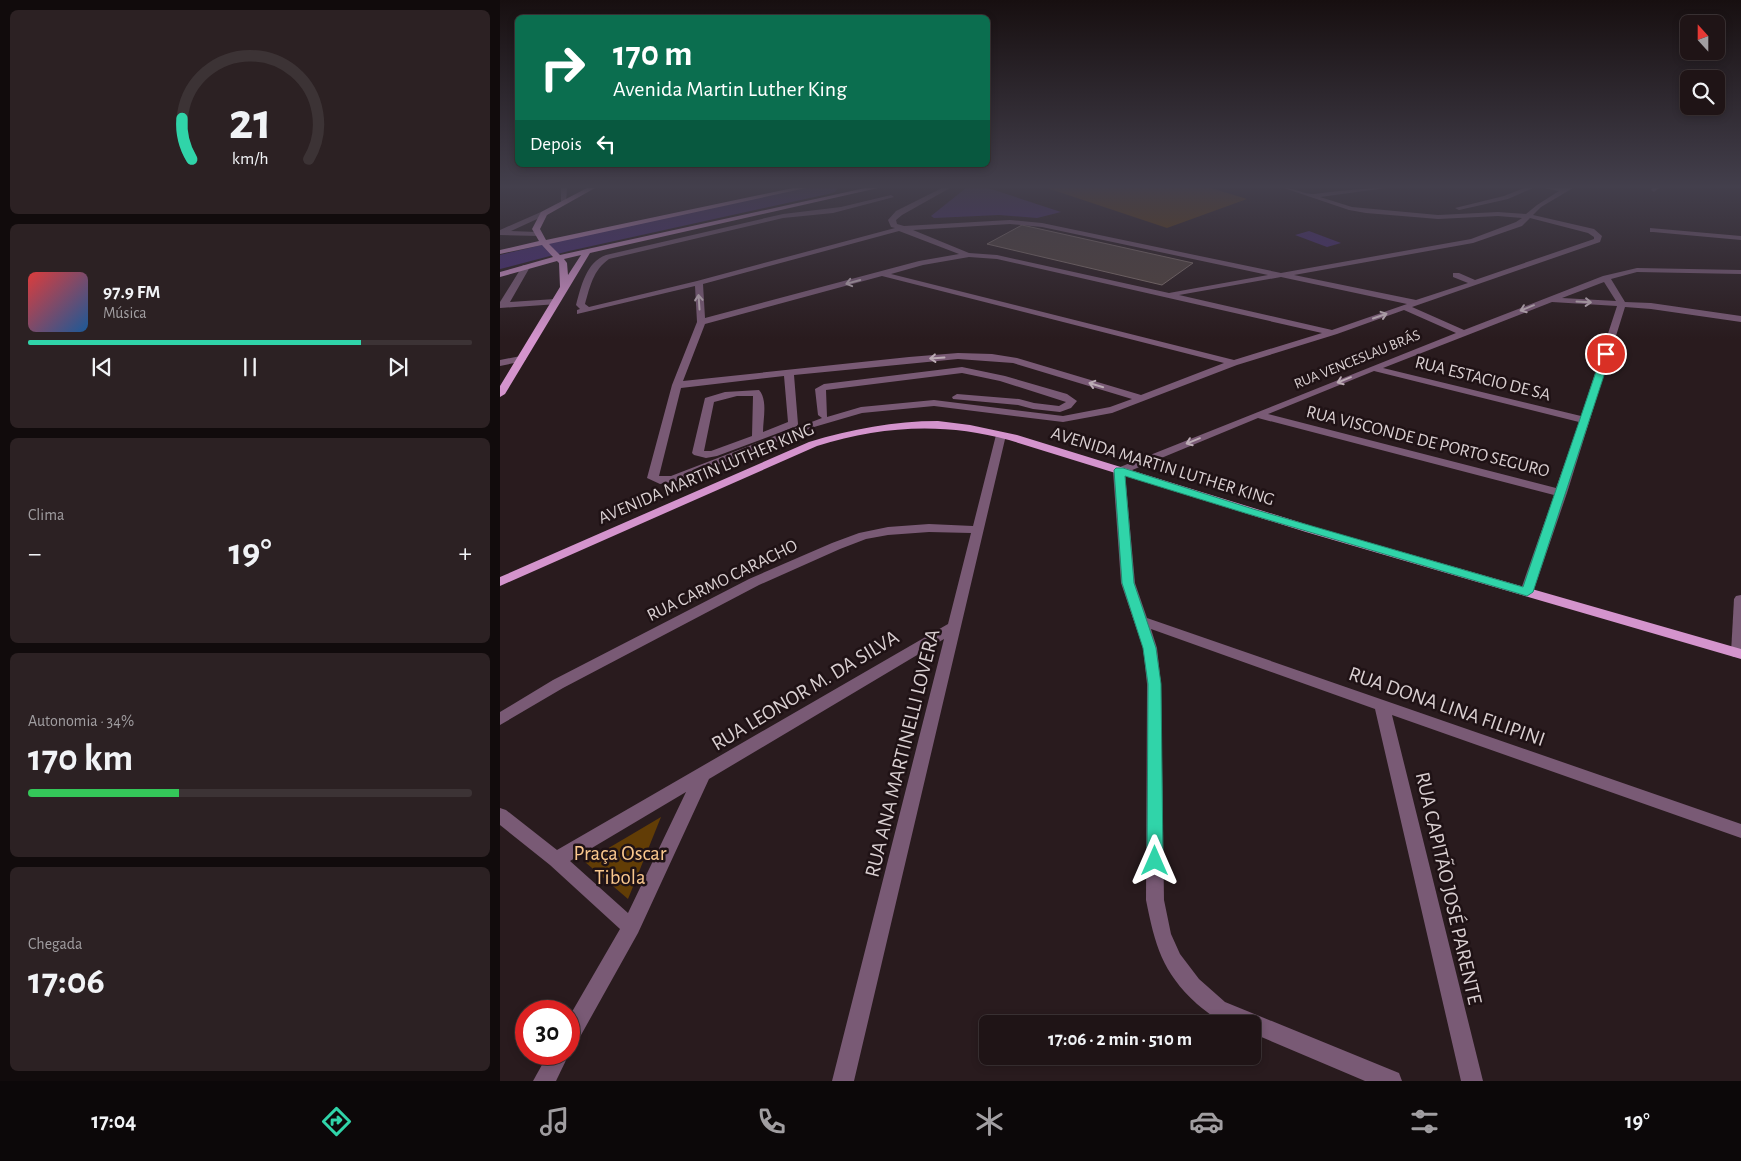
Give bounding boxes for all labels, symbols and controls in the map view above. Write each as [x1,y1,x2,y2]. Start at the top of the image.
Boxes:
north arrow [1680,15,1725,60]
map controls [1680,15,1725,115]
icon: right [530,35,595,100]
text: 170 m [613,37,693,72]
button: search [1680,70,1725,115]
text: Avenida Martin Luther King [613,78,847,100]
text: 21 [228,96,272,148]
icon: left [592,130,620,158]
text: Depois [530,135,582,154]
text: km/h [232,150,268,168]
one-way arrow [846,278,862,287]
text: 97.9 FM [103,283,160,302]
one-way arrow [695,295,704,311]
one-way arrow [1576,297,1592,306]
one-way arrow [1520,303,1535,313]
text: Música [103,305,147,321]
one-way arrow [1371,311,1387,320]
street label: RUA VENCESLAU BRÁS [1291,325,1422,392]
pin [1585,333,1627,375]
icon: arrive [1592,340,1620,368]
icon: previous [88,353,116,381]
icon: pause [236,353,264,381]
icon: next [384,353,412,381]
one-way arrow [930,353,946,362]
street label: RUA ESTACIO DE SA [1413,353,1553,405]
one-way arrow [1336,377,1351,386]
one-way arrow [1088,380,1104,390]
street label: RUA VISCONDE DE PORTO SEGURO [1304,403,1551,481]
street label: AVENIDA MARTIN LUTHER KING [596,420,817,528]
street label: AVENIDA MARTIN LUTHER KING [1049,424,1277,510]
one-way arrow [1186,437,1201,447]
text: Clima [28,507,64,523]
text: 19° [228,534,272,572]
street label: RUA CARMO CARACHO [644,537,801,625]
text: − [28,540,41,568]
text: + [459,540,472,568]
street label: RUA LEONOR M. DA SILVA [708,626,903,755]
street label: RUA ANA MARTINELLI LOVERA [861,627,944,879]
street label: RUA DONA LINA FILIPINI [1346,663,1548,750]
text: Autonomia · 34% [28,713,134,729]
text: 170 km [28,740,133,778]
street label: RUA CAPITÃO JOSÉ PARENTE [1412,769,1487,1006]
position arrow [1128,834,1180,886]
park label: Praça Oscar Tibola [573,843,667,888]
text: Chegada [28,936,83,952]
text: 17:06 [28,963,105,1001]
speed limit sign: 30 [515,1000,580,1065]
text: 17:06 · 2 min · 510 m [1048,1030,1192,1049]
icon: directions [319,1104,354,1139]
icon: music [537,1104,572,1139]
icon: phone [754,1104,789,1139]
icon: climate [972,1104,1007,1139]
icon: car [1189,1104,1224,1139]
icon: filters [1407,1104,1442,1139]
text: 17:04 [91,1110,136,1132]
text: 19° [1625,1110,1650,1132]

